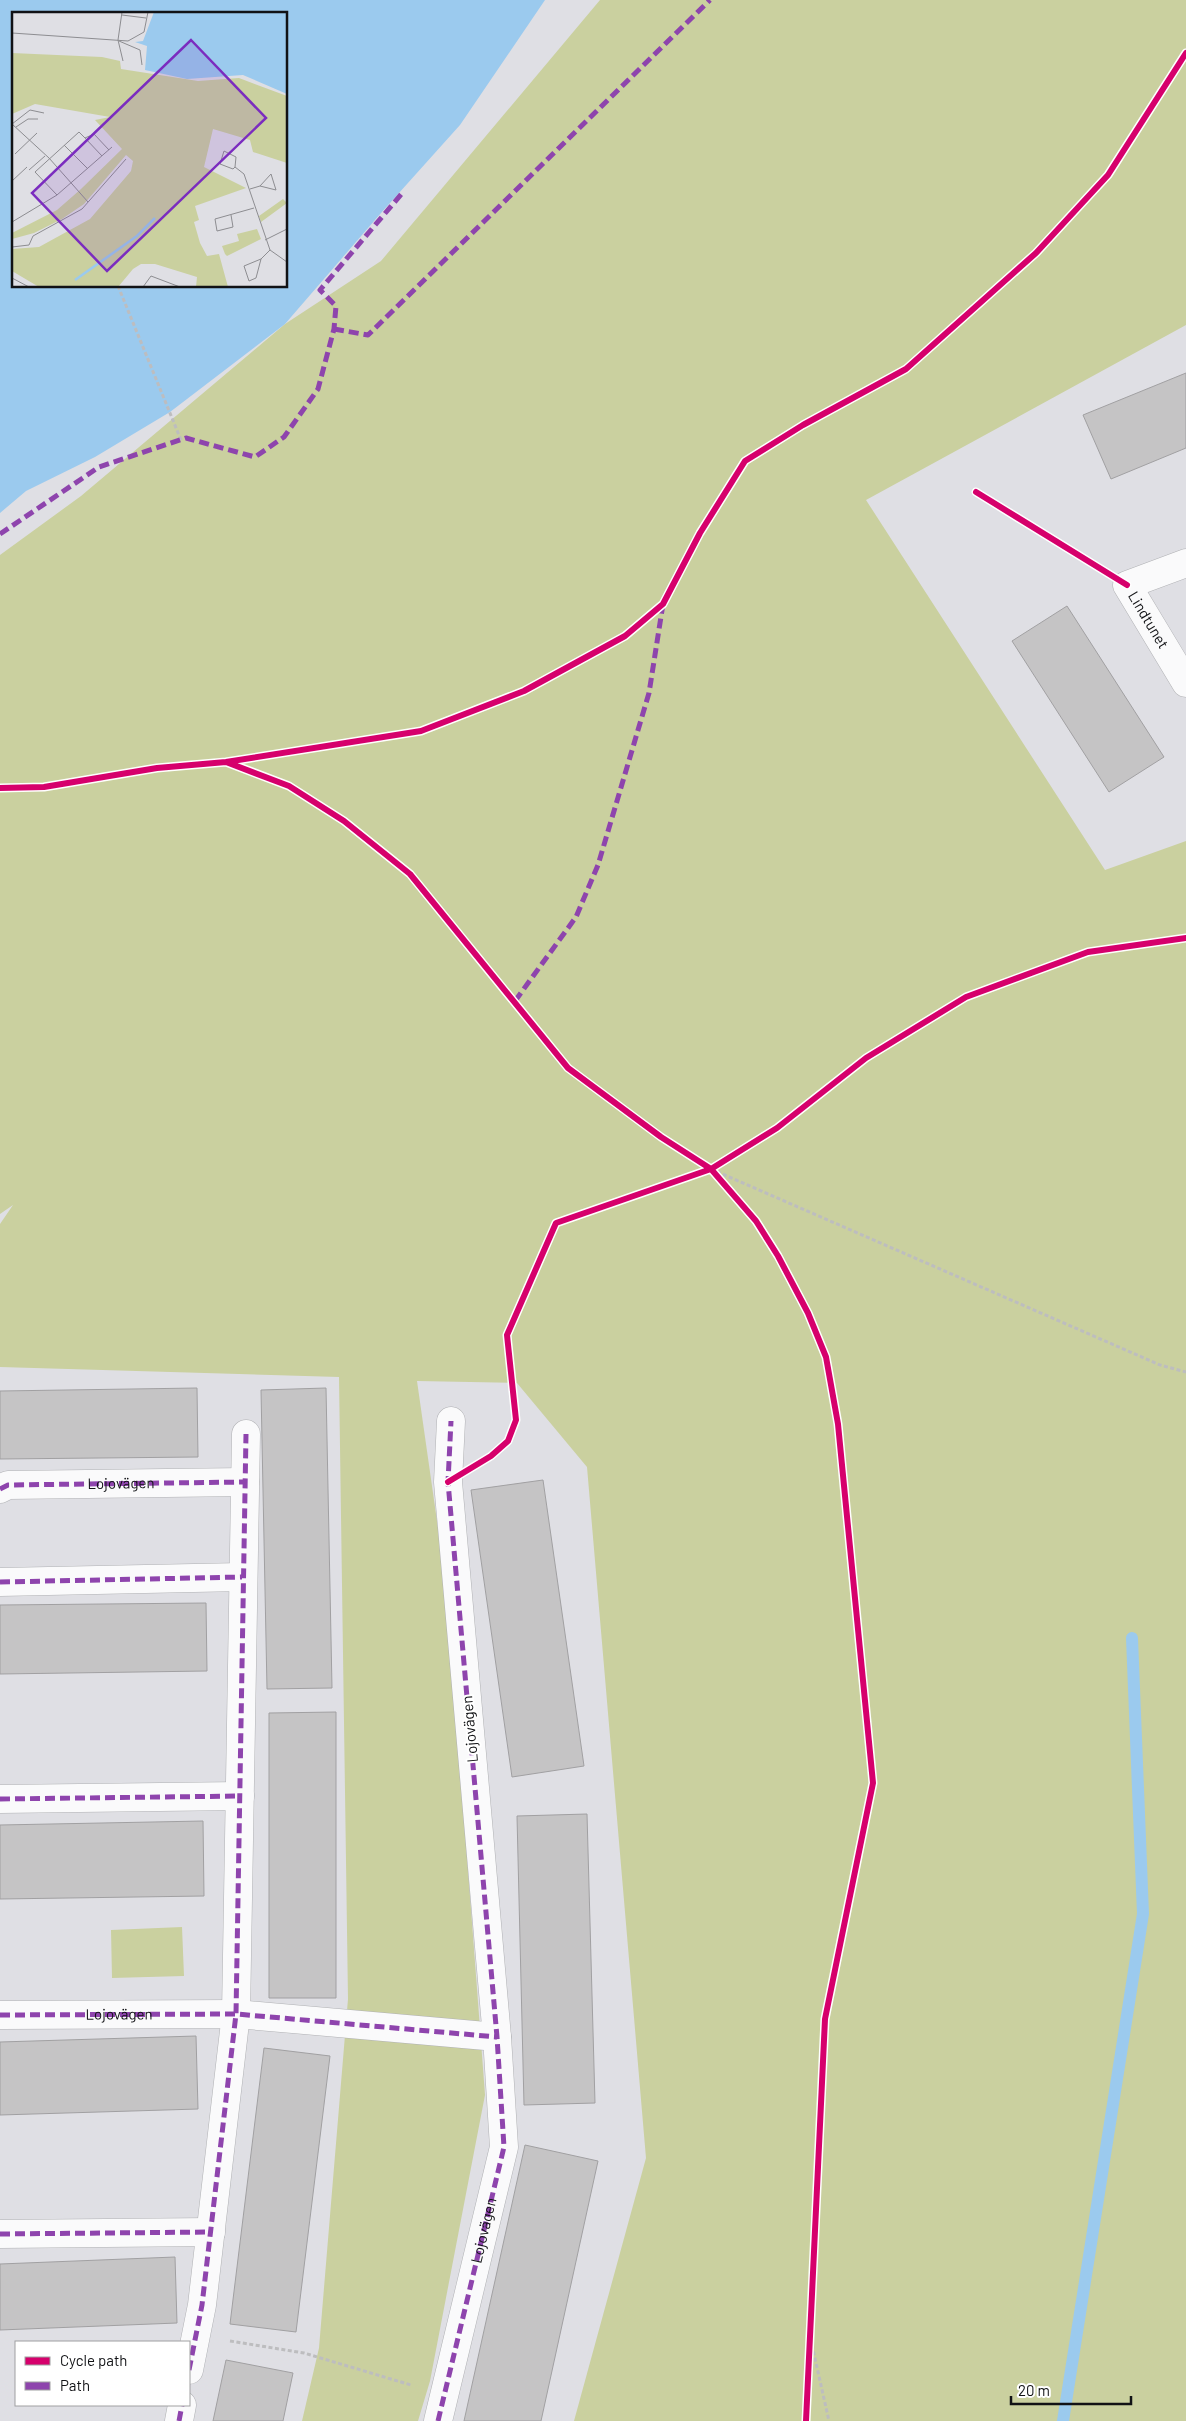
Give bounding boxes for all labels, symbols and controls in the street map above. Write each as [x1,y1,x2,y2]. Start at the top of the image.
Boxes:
inset map [12,12,288,288]
street label: Lindtunet [1125,588,1173,651]
street label: Lojovägen [87,1473,155,1492]
street label: Lojovägen [457,1695,481,1763]
street label: Lojovägen [85,2004,153,2023]
street label: Lojovägen [466,2196,500,2265]
legend [15,2341,190,2406]
text: Cycle path [60,2351,127,2369]
scale bar [1011,2374,1131,2406]
text: Path [60,2376,90,2394]
text: 20 m [1018,2381,1050,2399]

